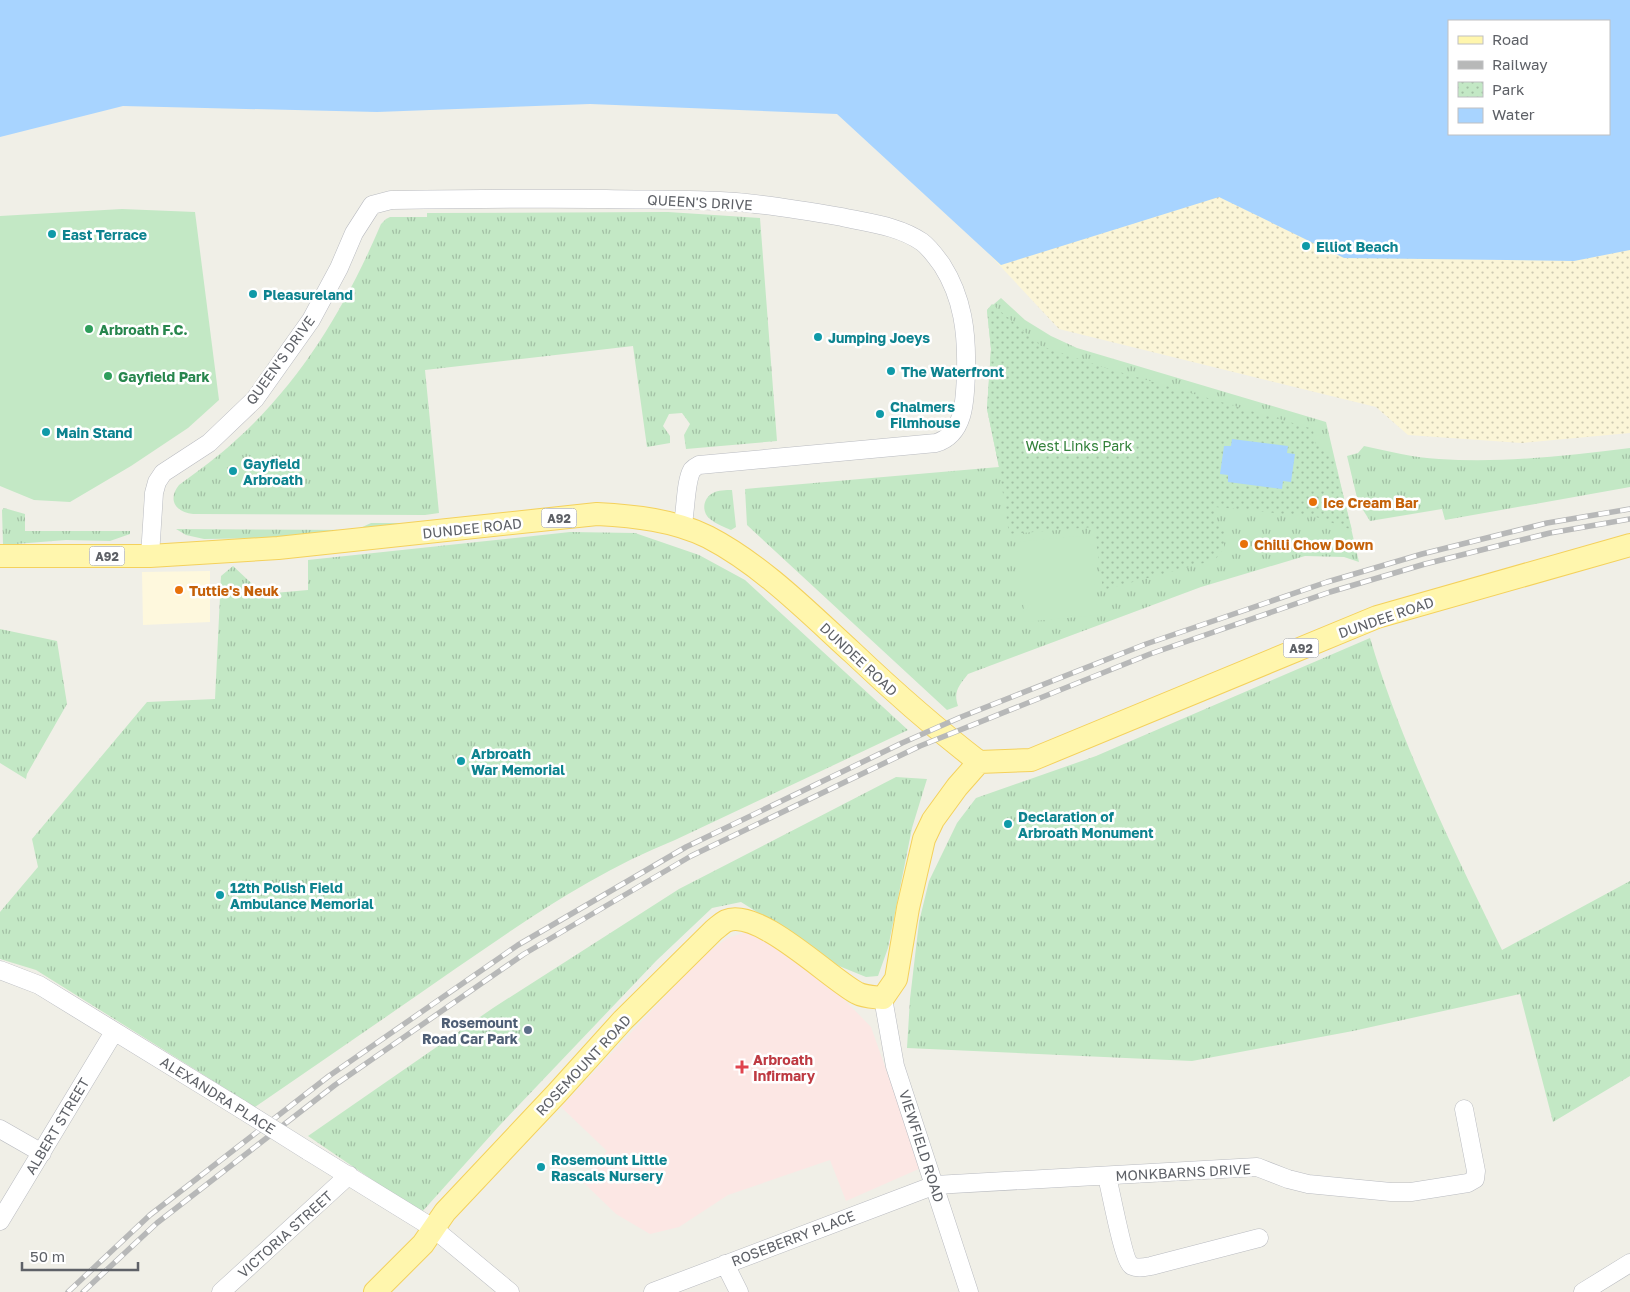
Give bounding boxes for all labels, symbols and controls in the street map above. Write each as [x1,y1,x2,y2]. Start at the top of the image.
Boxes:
legend [1448,20,1610,135]
text: Road [1492,30,1529,48]
text: Railway [1492,55,1548,73]
text: Park [1492,80,1525,98]
text: Water [1492,105,1535,123]
street label: QUEEN'S DRIVE [647,191,753,213]
place label: East Terrace [62,226,147,243]
marker: East Terrace [46,228,58,240]
place label: Elliot Beach [1316,238,1398,255]
marker: Elliot Beach [1300,240,1312,252]
place label: Pleasureland [263,286,353,303]
marker: Pleasureland [247,288,259,300]
street label: QUEEN'S DRIVE [242,312,318,408]
place label: Arbroath F.C. [99,321,188,338]
marker: Arbroath F.C. [83,323,95,335]
place label: Jumping Joeys [828,329,930,346]
marker: Jumping Joeys [812,331,824,343]
place label: The Waterfront [901,363,1005,380]
marker: The Waterfront [885,365,897,377]
place label: Gayfield Park [118,368,210,385]
marker: Gayfield Park [102,370,114,382]
place label: Chalmers Filmhouse [890,398,960,431]
marker: Chalmers Filmhouse [874,408,886,420]
place label: Main Stand [56,424,132,441]
marker: Main Stand [40,426,52,438]
park label: West Links Park [1025,437,1133,454]
place label: Gayfield Arbroath [243,455,303,488]
marker: Gayfield Arbroath [227,465,239,477]
place label: Ice Cream Bar [1323,494,1419,511]
marker: Ice Cream Bar [1307,496,1319,508]
road number: A92 [542,508,576,528]
street label: DUNDEE ROAD [421,514,523,542]
place label: Chilli Chow Down [1254,536,1373,553]
marker: Chilli Chow Down [1238,538,1250,550]
road number: A92 [90,546,124,566]
place label: Tuttie's Neuk [189,582,279,599]
marker: Tuttie's Neuk [173,584,185,596]
street label: DUNDEE ROAD [1336,593,1436,641]
street label: DUNDEE ROAD [817,619,901,699]
road number: A92 [1284,638,1318,658]
place label: Arbroath War Memorial [471,745,565,778]
marker: Arbroath War Memorial [455,755,467,767]
place label: Declaration of Arbroath Monument [1018,808,1154,841]
marker: Declaration of Arbroath Monument [1002,818,1014,830]
place label: 12th Polish Field Ambulance Memorial [230,879,374,912]
marker: 12th Polish Field Ambulance Memorial [214,889,226,901]
street label: ROSEMOUNT ROAD [532,1011,634,1119]
place label: Rosemount Road Car Park [422,1014,518,1047]
marker: Rosemount Road Car Park [522,1024,534,1036]
place label: Arbroath Infirmary [753,1051,816,1084]
street label: ALEXANDRA PLACE [157,1053,279,1137]
marker: Arbroath Infirmary [735,1060,749,1074]
street label: ALBERT STREET [21,1074,93,1177]
street label: VIEWFIELD ROAD [896,1088,948,1204]
place label: Rosemount Little Rascals Nursery [551,1151,667,1184]
street label: MONKBARNS DRIVE [1115,1160,1251,1184]
marker: Rosemount Little Rascals Nursery [535,1161,547,1173]
street label: VICTORIA STREET [234,1187,336,1281]
street label: ROSEBERRY PLACE [729,1207,857,1269]
scale bar [22,1240,139,1272]
text: 50 m [30,1247,65,1265]

